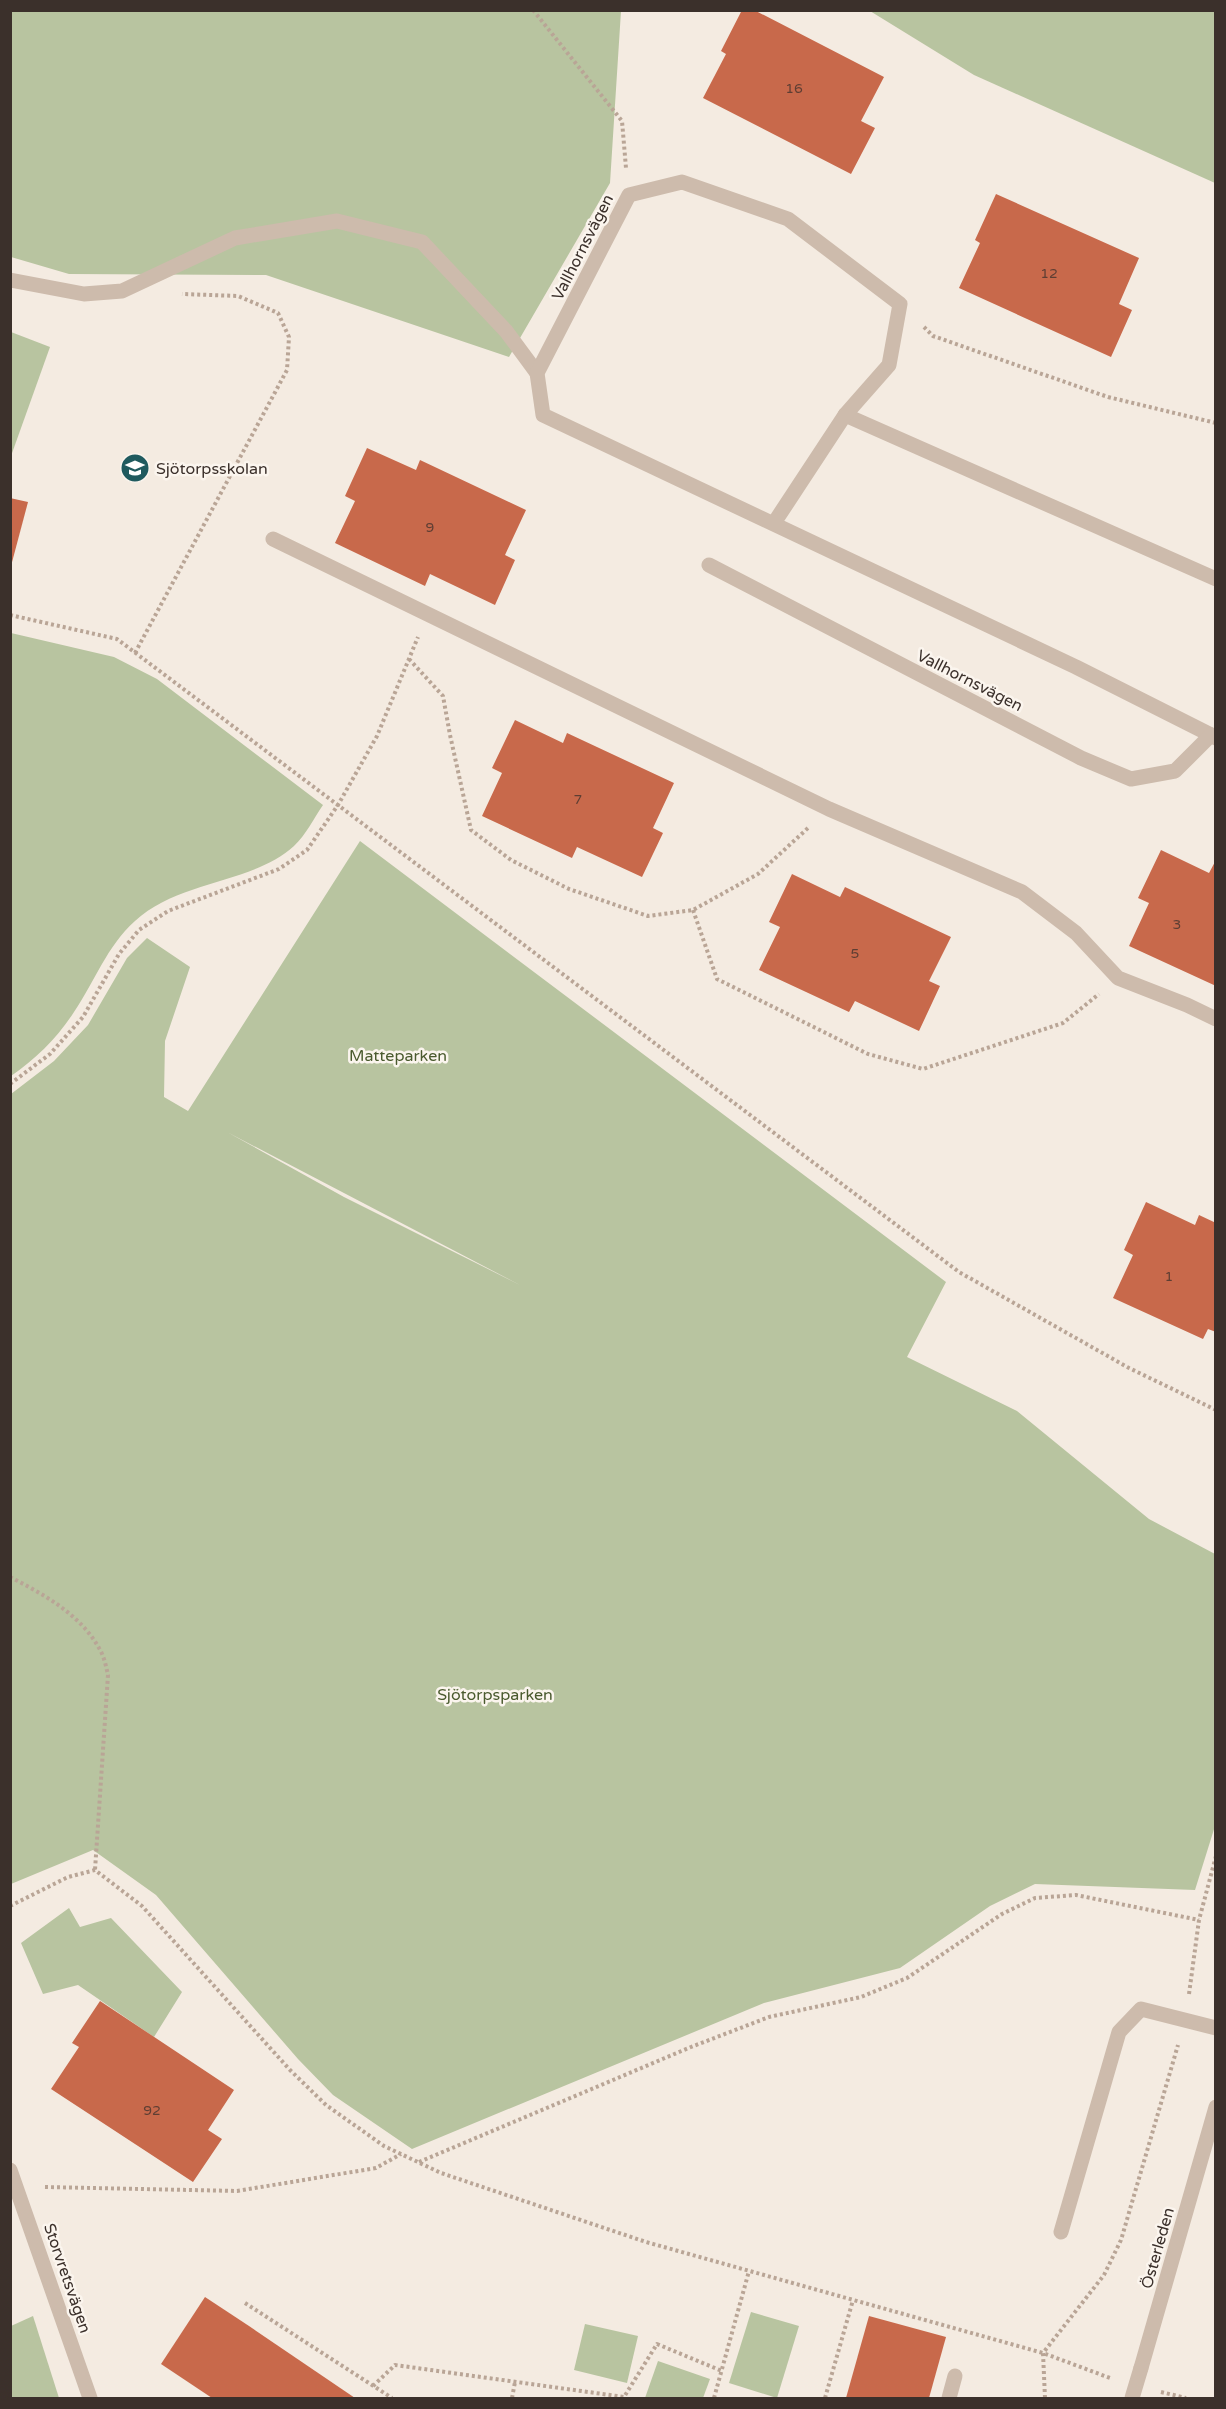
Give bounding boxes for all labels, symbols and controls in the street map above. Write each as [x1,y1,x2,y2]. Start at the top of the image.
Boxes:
house number: 16 [785,80,803,97]
street label: Vallhornsvägen [548,191,618,304]
house number: 12 [1040,265,1058,282]
school or university icon: Sjötorpsskolan [119,452,151,484]
place label: Sjötorpsskolan [156,459,268,479]
house number: 9 [426,519,434,536]
street label: Vallhornsvägen [913,646,1026,716]
house number: 7 [574,791,582,808]
house number: 3 [1173,916,1181,933]
house number: 5 [851,945,859,962]
park label: Matteparken [349,1046,447,1066]
house number: 1 [1165,1268,1173,1285]
park label: Sjötorpsparken [437,1685,553,1705]
house number: 92 [143,2102,161,2119]
street label: Österleden [1137,2205,1179,2291]
street label: Storvretsvägen [39,2221,95,2336]

